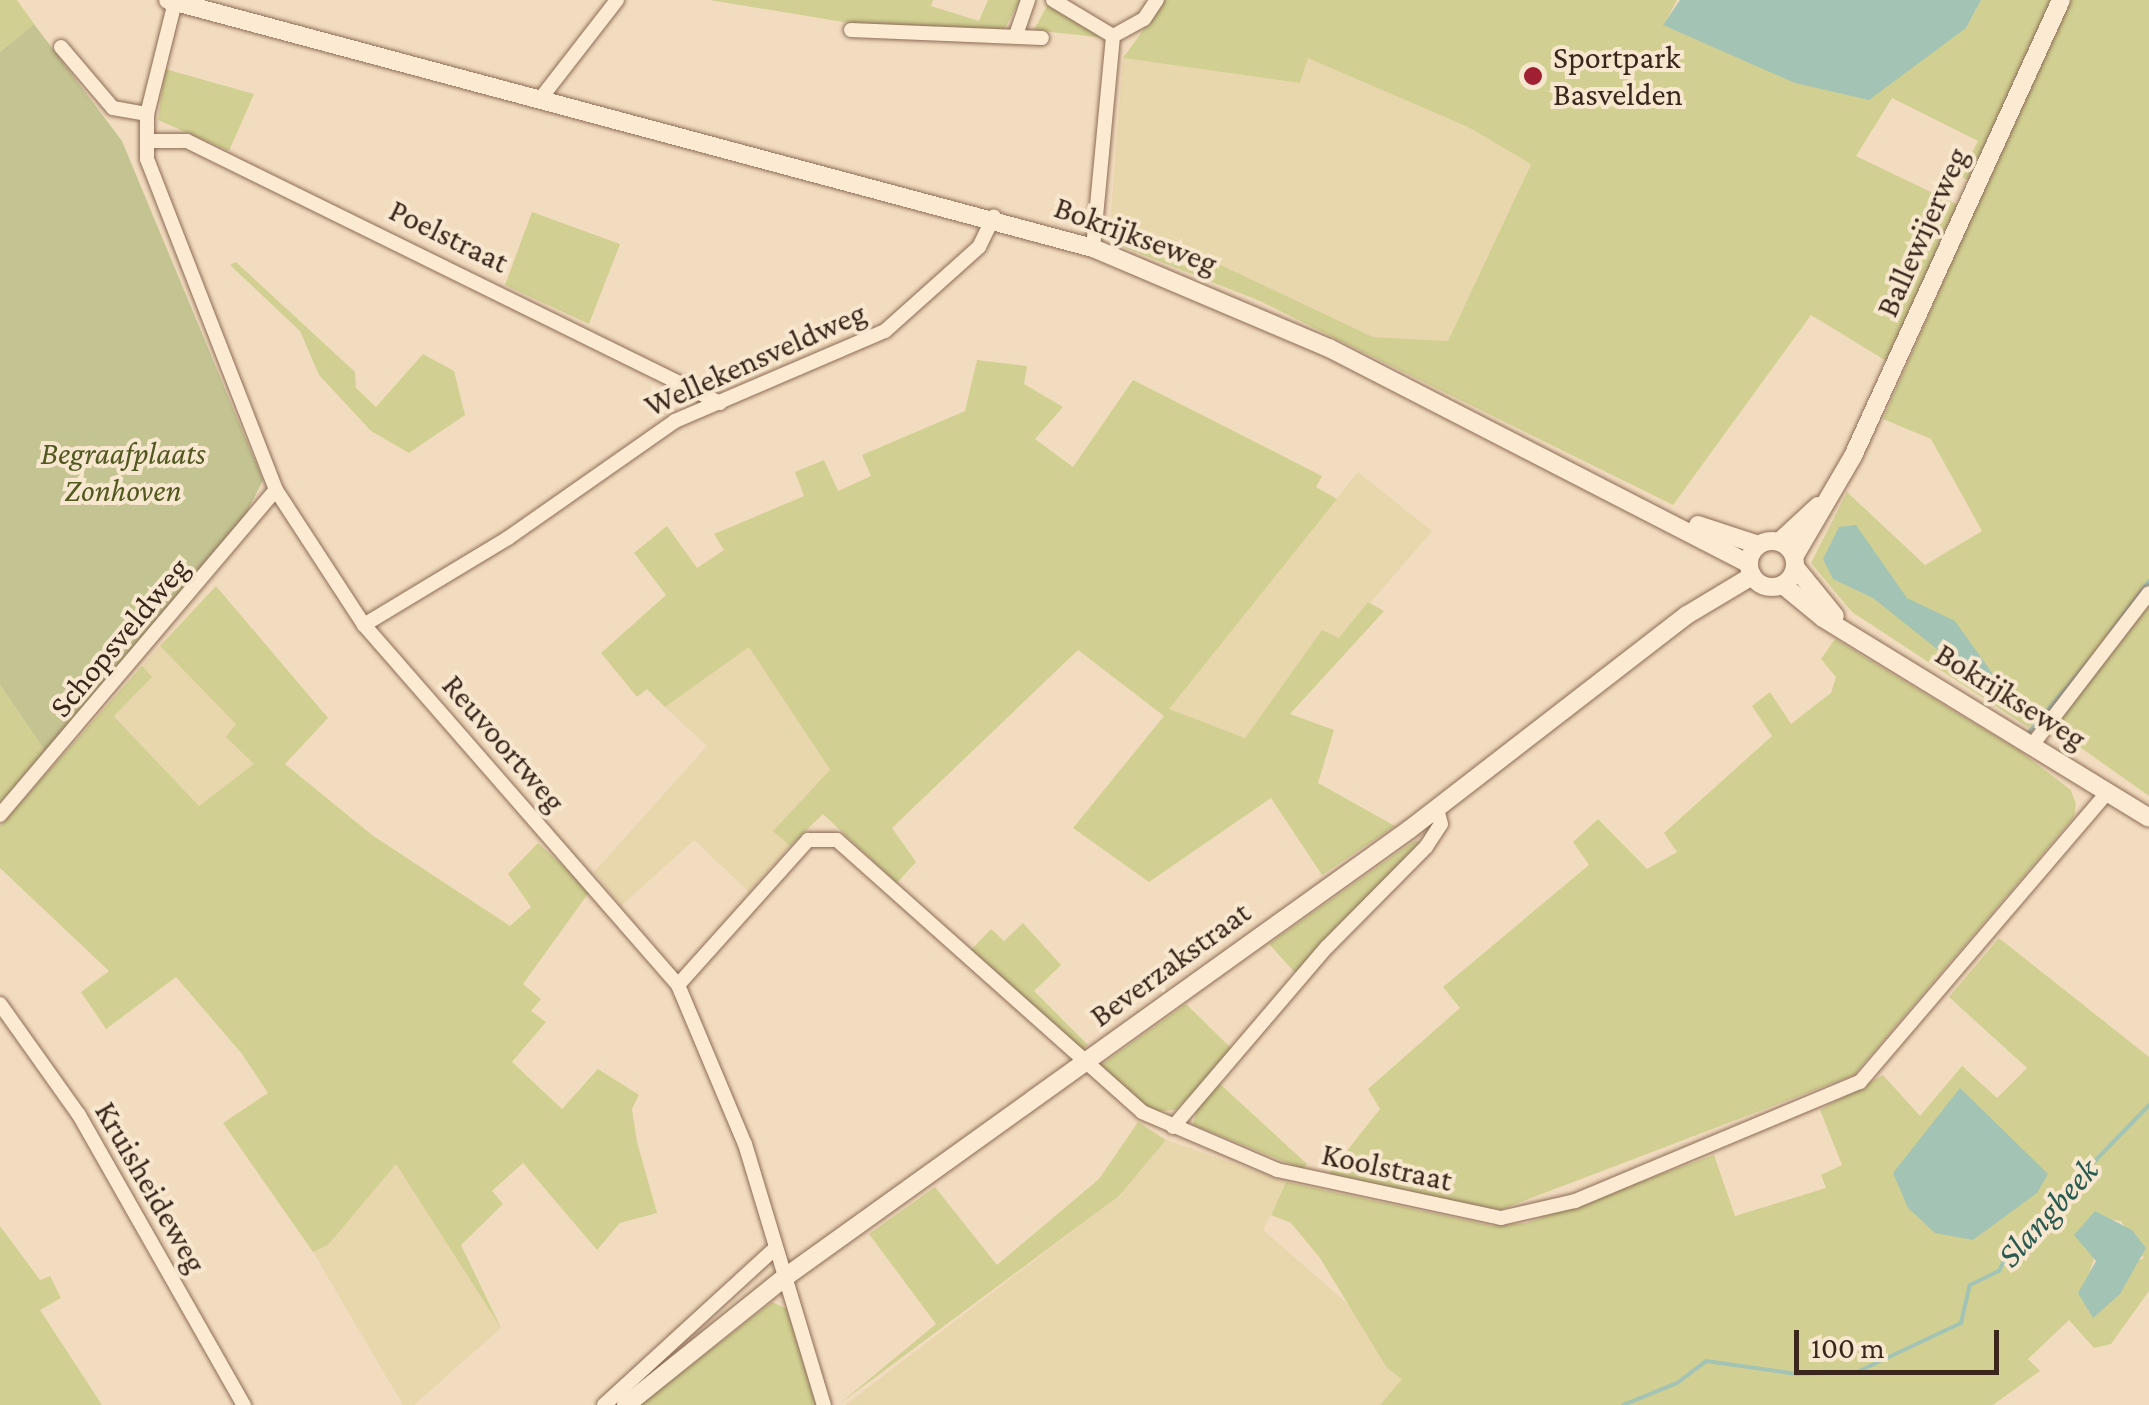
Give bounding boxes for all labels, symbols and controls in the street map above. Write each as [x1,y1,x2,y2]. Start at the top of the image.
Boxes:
place label: Sportpark Basvelden [1553,39,1683,114]
marker: Sportpark Basvelden [1522,65,1544,87]
street label: Ballewijerweg [1868,141,1976,323]
street label: Bokrijkseweg [1049,188,1223,282]
street label: Poelstraat [383,191,515,281]
street label: Wellekensveldweg [638,293,872,425]
park label: Begraafplaats Zonhoven [40,435,206,510]
street label: Schopsveldweg [41,549,197,725]
street label: Bokrijkseweg [1928,634,2094,758]
street label: Reuvoortweg [434,667,574,819]
street label: Beverzakstraat [1082,893,1258,1035]
street label: Kruisheideweg [87,1095,215,1279]
street label: Koolstraat [1318,1134,1456,1200]
water label: Slangbeek [1988,1150,2108,1276]
scale bar [1799,1310,2004,1372]
text: 100 m [1811,1331,1885,1364]

